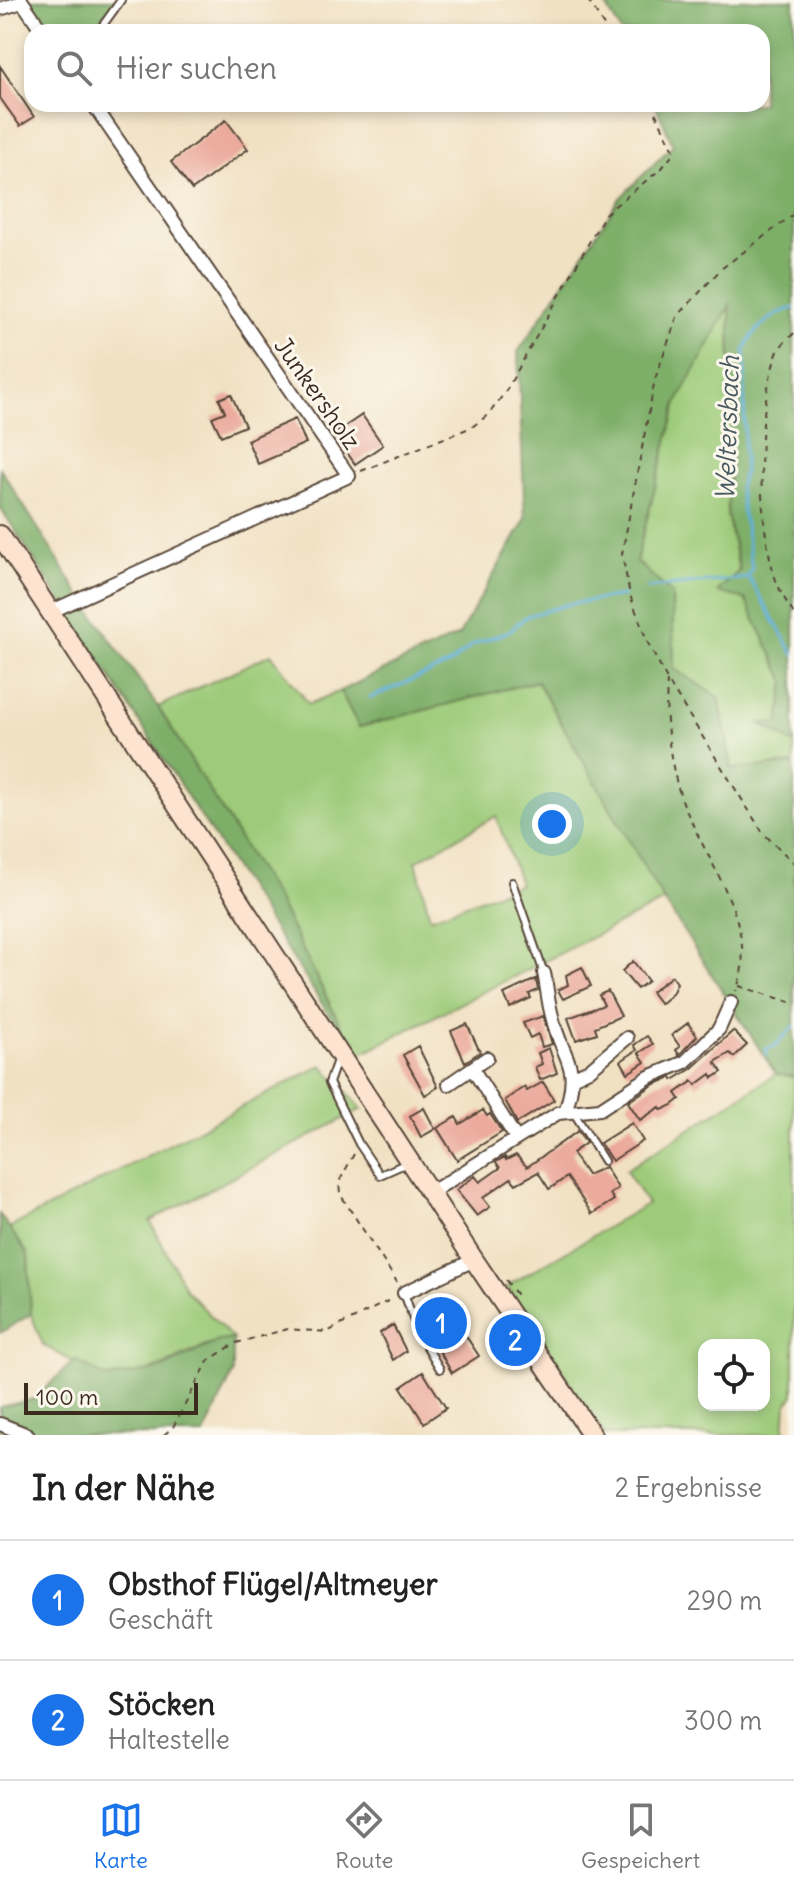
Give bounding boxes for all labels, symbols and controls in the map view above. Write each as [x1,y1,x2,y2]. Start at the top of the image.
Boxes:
search box [24,24,770,112]
icon: search [52,46,96,90]
text: Hier suchen [116,49,277,87]
street label: Junkersholz [268,331,368,455]
water label: Weltersbach [708,354,746,501]
your location [532,804,572,844]
pin: 1 [415,1293,467,1353]
pin: 2 [489,1310,541,1370]
map controls [698,1339,770,1411]
button: locate [698,1339,770,1411]
scale bar [24,1379,198,1415]
text: 100 m [36,1383,98,1411]
text: In der Nähe [32,1466,215,1509]
text: 2 Ergebnisse [615,1471,762,1504]
text: Obsthof Flügel/Altmeyer [108,1565,438,1603]
text: 1 [53,1584,63,1617]
text: 290 m [687,1584,762,1617]
text: Geschäft [108,1603,213,1636]
text: Stöcken [108,1685,215,1723]
text: 2 [51,1704,65,1737]
text: 300 m [684,1704,762,1737]
text: Haltestelle [108,1723,230,1756]
tab: Karte [94,1798,148,1874]
tab: Route [335,1798,393,1874]
tab: Gespeichert [581,1798,700,1874]

